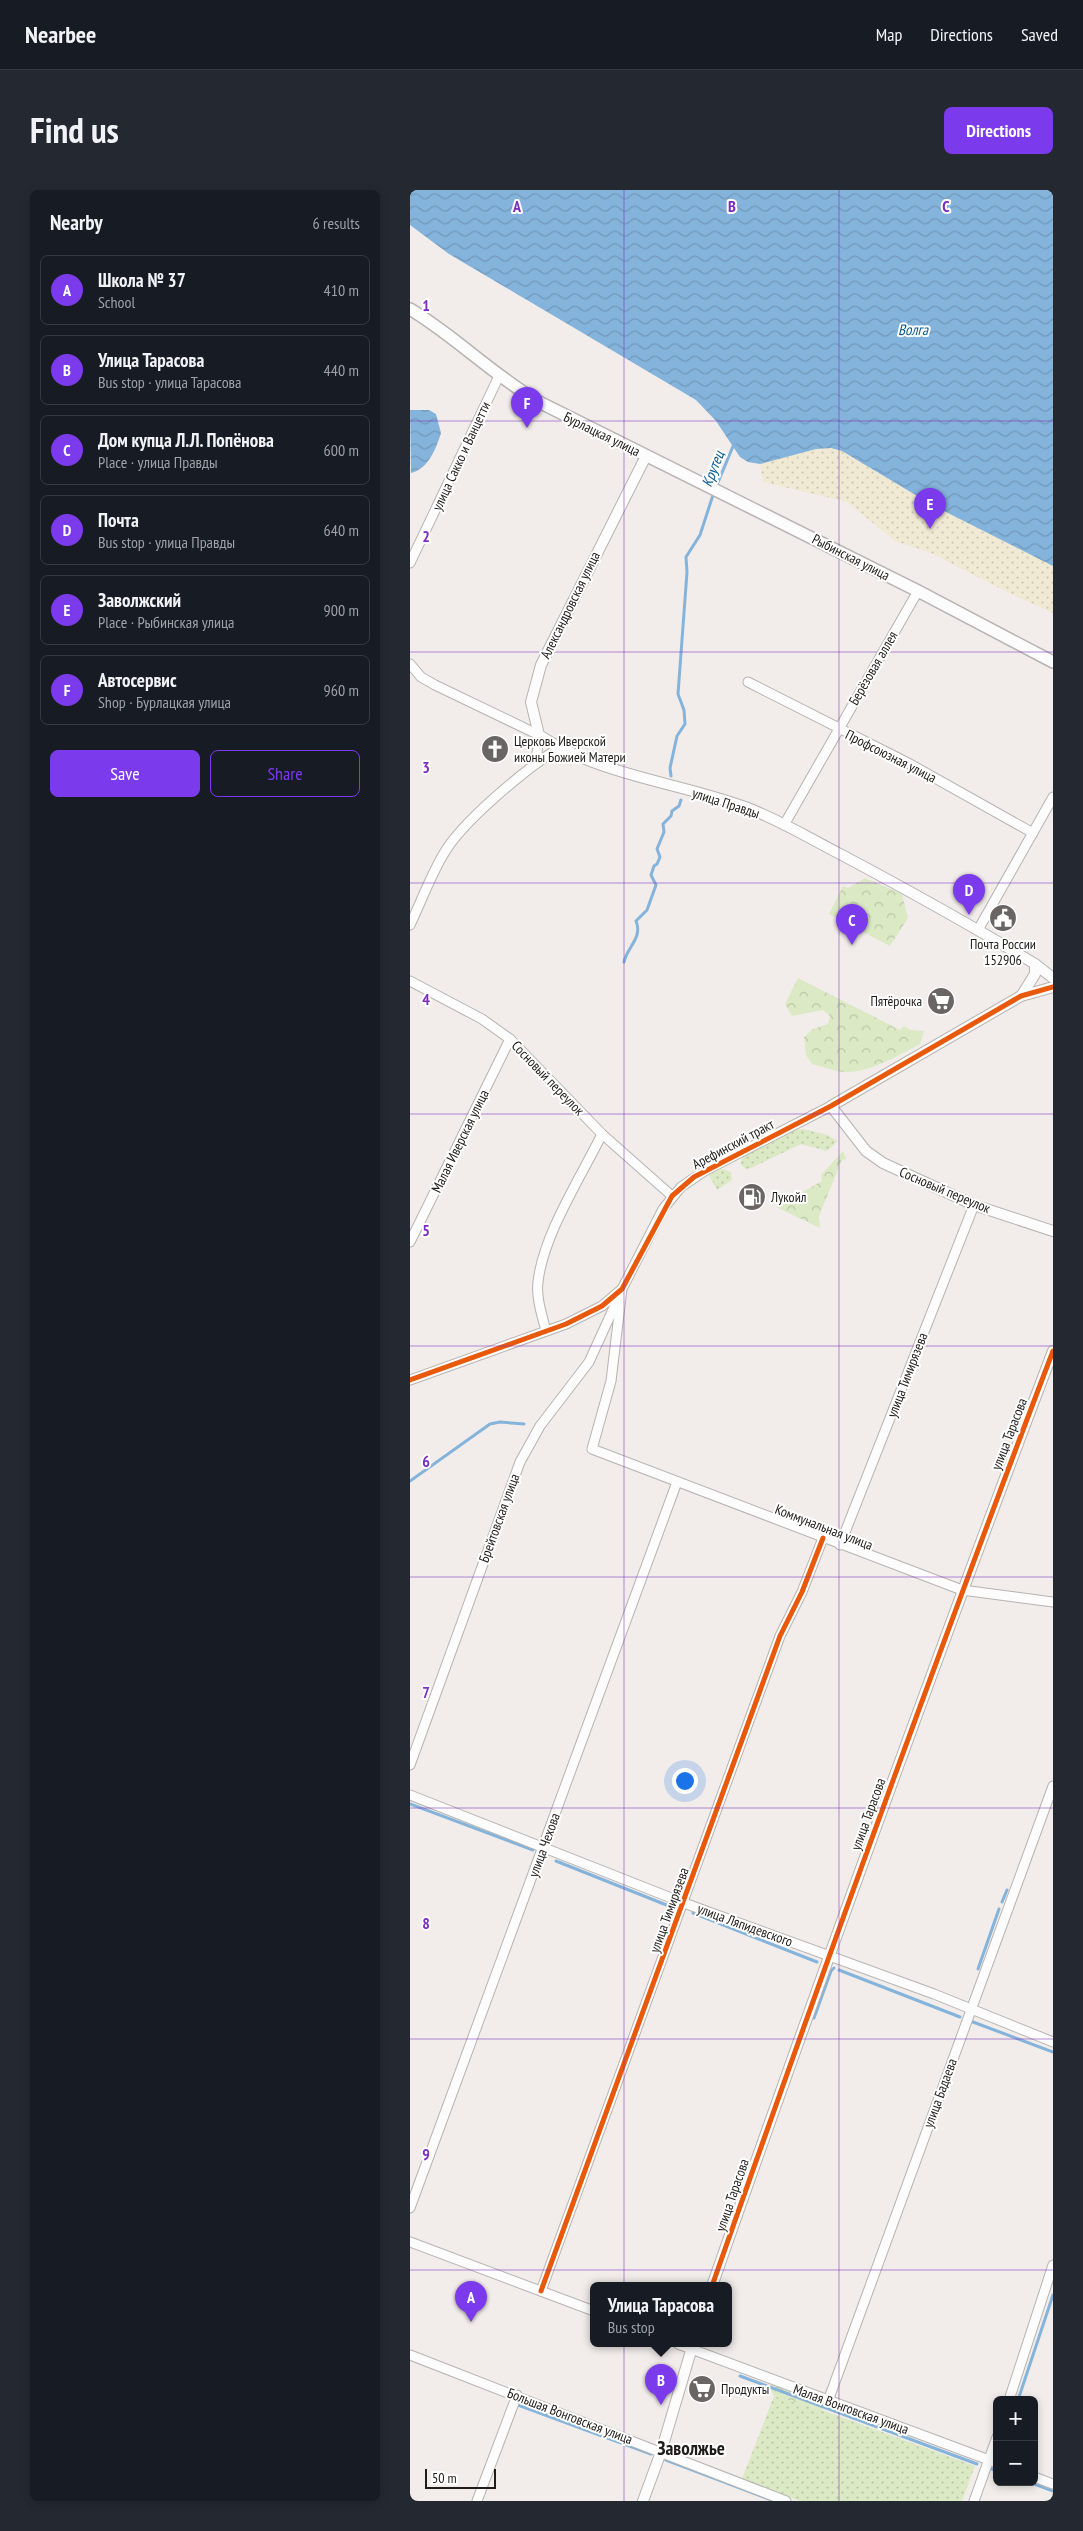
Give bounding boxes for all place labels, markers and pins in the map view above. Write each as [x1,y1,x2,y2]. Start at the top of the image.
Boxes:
pin: F [511,387,543,428]
pin: E [914,488,946,529]
place label: Церковь Иверской иконы Божией Матери [514,732,626,766]
church icon: Церковь Иверской иконы Божией Матери [480,734,510,764]
pin: D [953,874,985,915]
public building icon: Почта России 152906 [988,903,1018,933]
pin: C [836,904,868,945]
place label: Почта России 152906 [970,935,1036,969]
supermarket icon: Пятёрочка [926,986,956,1016]
place label: Пятёрочка [870,992,922,1010]
fuel station icon: Лукойл [737,1182,767,1212]
place label: Лукойл [770,1188,807,1206]
pin: A [455,2281,487,2322]
pin: B [645,2364,677,2405]
supermarket icon: Продукты [687,2374,717,2404]
place label: Продукты [721,2380,769,2398]

